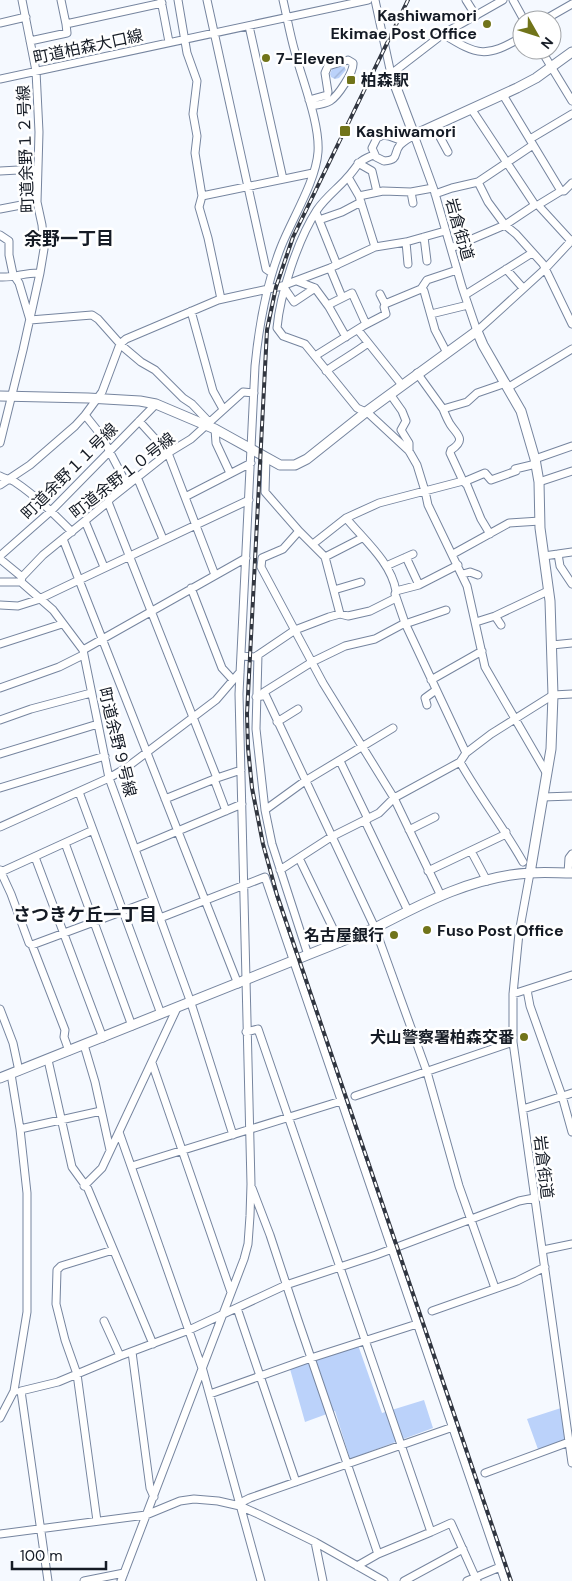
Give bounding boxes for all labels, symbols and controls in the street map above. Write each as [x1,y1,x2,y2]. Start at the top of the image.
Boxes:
place label: Kashiwamori Ekimae Post Office [330,5,477,44]
north arrow [512,10,562,60]
marker: Kashiwamori Ekimae Post Office [481,18,493,30]
street label: 町道柏森大口線 [31,25,145,68]
text: N [537,34,557,53]
place label: 7-Eleven [276,48,345,69]
marker: 7-Eleven [260,52,272,64]
place label: 柏森駅 [361,70,409,91]
marker: 柏森駅 [345,74,357,86]
street label: 町道余野１２号線 [13,85,38,213]
place label: Kashiwamori [356,121,456,142]
marker: Kashiwamori [338,124,352,138]
street label: 岩倉街道 [441,195,478,263]
district label: 余野一丁目 [24,227,114,251]
street label: 町道余野１１号線 [17,419,122,524]
street label: 町道余野１０号線 [65,428,179,523]
street label: 町道余野９号線 [94,685,141,799]
district label: さつきケ丘一丁目 [13,903,157,927]
place label: Fuso Post Office [437,920,564,941]
marker: Fuso Post Office [421,924,433,936]
place label: 名古屋銀行 [304,925,384,946]
marker: 名古屋銀行 [388,929,400,941]
place label: 犬山警察署柏森交番 [370,1027,514,1048]
marker: 犬山警察署柏森交番 [518,1031,530,1043]
street label: 岩倉街道 [529,1134,558,1200]
scale bar [12,1538,106,1570]
text: 100 m [20,1546,63,1566]

